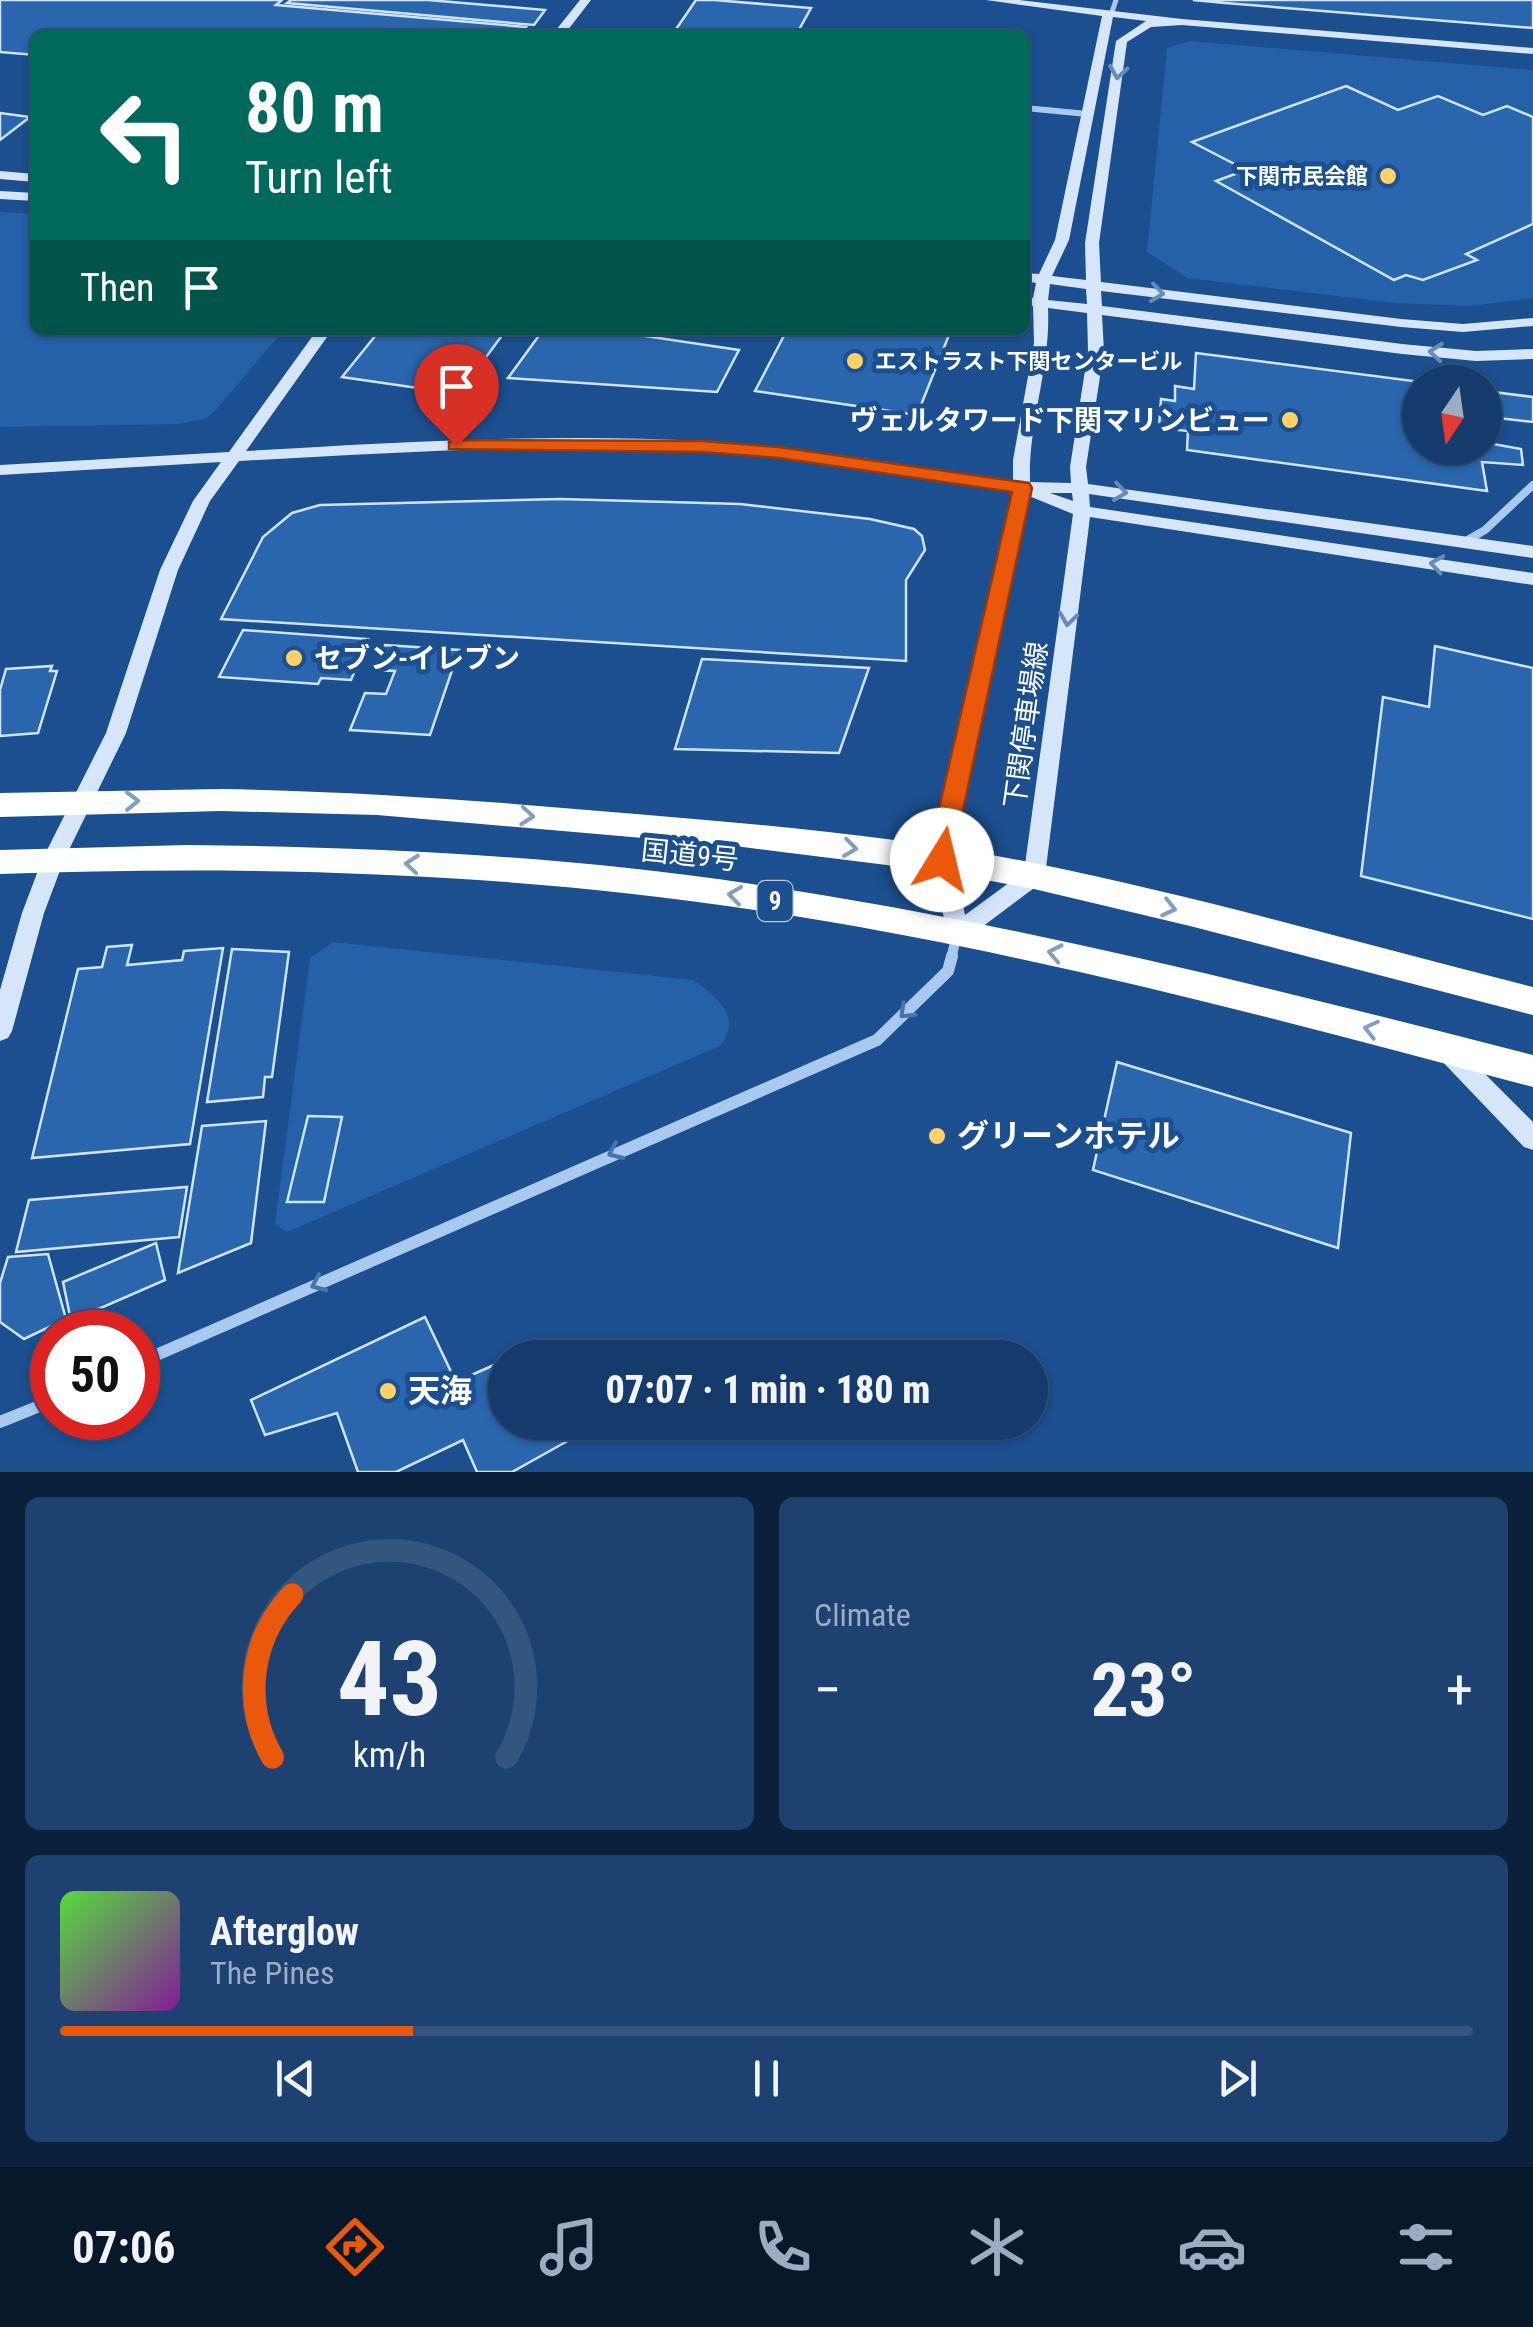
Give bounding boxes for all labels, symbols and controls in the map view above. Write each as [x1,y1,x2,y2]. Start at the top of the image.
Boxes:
one-way arrow [1108,64,1129,81]
text: 80 m [245,67,384,149]
icon: left [80,70,210,200]
text: Turn left [245,151,393,204]
place label: 下関市民会館 [1236,164,1368,189]
marker: 下関市民会館 [1377,165,1399,187]
icon: arrive [174,260,229,315]
text: Then [80,266,154,310]
one-way arrow [1148,282,1165,303]
one-way arrow [1427,342,1443,364]
pin [414,344,499,447]
place label: エストラスト下関センタービル [875,349,1183,374]
marker: エストラスト下関センタービル [844,350,866,372]
icon: arrive [429,359,484,414]
north arrow [1402,365,1502,465]
map controls [1402,365,1502,465]
place label: ヴェルタワード下関マリンビュー [850,404,1270,437]
marker: ヴェルタワード下関マリンビュー [1279,409,1301,431]
one-way arrow [1112,481,1128,502]
one-way arrow [1428,555,1445,576]
one-way arrow [1058,611,1079,628]
street label: 下関停車場線 [998,640,1054,810]
place label: セブン-イレブン [314,642,520,675]
marker: セブン-イレブン [283,647,305,669]
one-way arrow [126,790,141,812]
one-way arrow [519,805,535,826]
position arrow [890,808,994,912]
street label: 国道9号 [640,833,740,877]
one-way arrow [843,837,859,858]
one-way arrow [403,853,419,875]
road number: 9 [758,881,792,921]
one-way arrow [727,885,743,906]
one-way arrow [1160,896,1177,917]
one-way arrow [1047,943,1064,964]
one-way arrow [899,1000,917,1018]
one-way arrow [1363,1020,1380,1041]
place label: グリーンホテル [957,1117,1179,1155]
marker: グリーンホテル [926,1125,948,1147]
one-way arrow [607,1140,625,1160]
one-way arrow [310,1272,328,1292]
speed limit sign: 50 [30,1310,160,1440]
text: 07:07 · 1 min · 180 m [606,1368,930,1412]
place label: 天海 [408,1372,472,1410]
marker: 天海 [377,1380,399,1402]
text: Climate [814,1596,911,1634]
text: 43 [337,1619,442,1740]
text: 23° [1091,1646,1196,1734]
text: − [814,1658,842,1722]
text: + [1446,1658,1473,1722]
text: km/h [353,1734,426,1776]
text: Afterglow [210,1910,359,1954]
text: The Pines [210,1954,335,1992]
icon: previous [268,2051,323,2106]
icon: pause [739,2051,794,2106]
icon: next [1210,2051,1265,2106]
icon: directions [320,2212,390,2282]
icon: music [534,2212,604,2282]
icon: phone [748,2212,818,2282]
icon: climate [962,2212,1032,2282]
icon: car [1177,2212,1247,2282]
icon: filters [1391,2212,1461,2282]
text: 07:06 [72,2221,175,2274]

